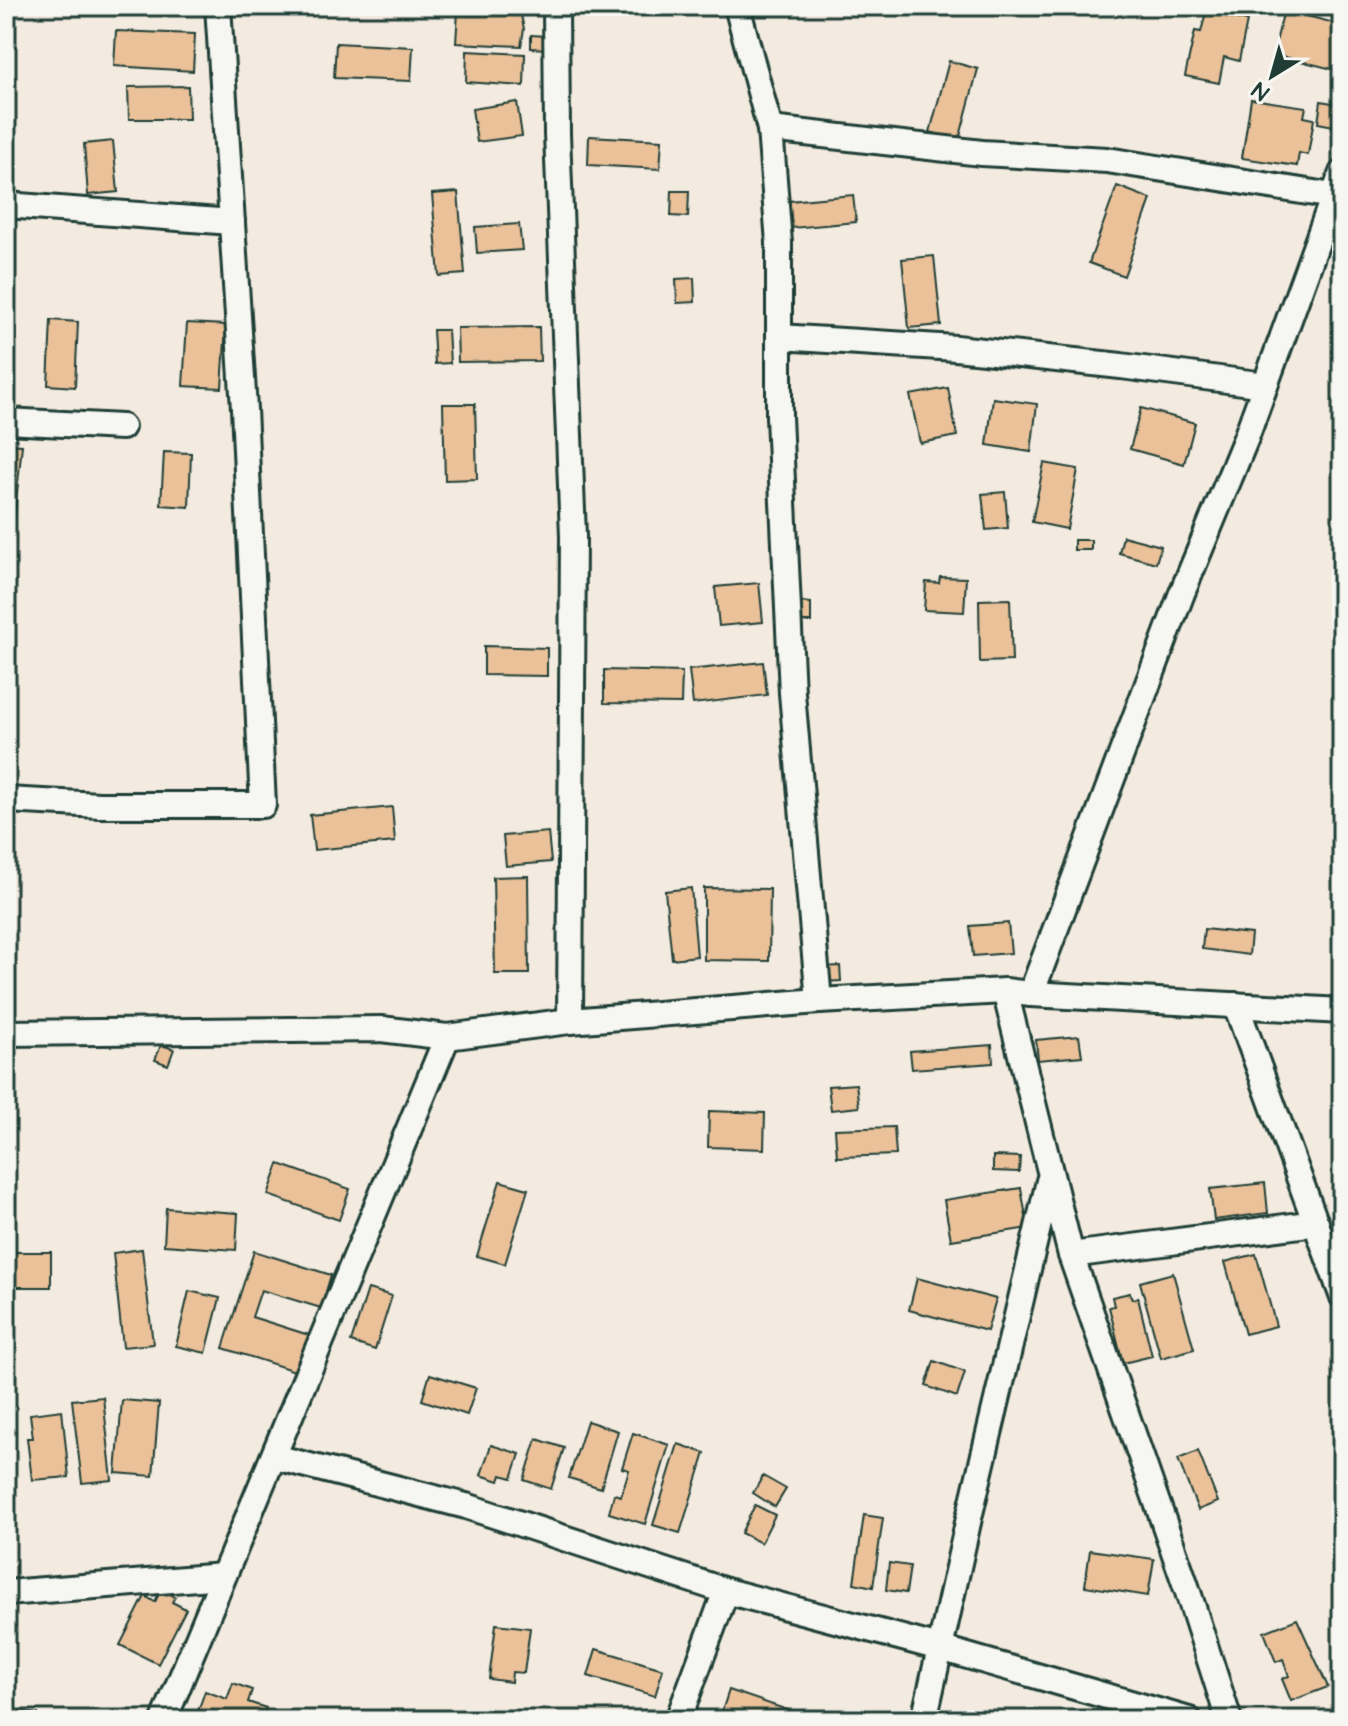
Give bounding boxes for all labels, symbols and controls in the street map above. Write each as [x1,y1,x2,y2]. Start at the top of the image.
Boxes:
north arrow [1232,36,1312,116]
text: N [1246,74,1276,107]

